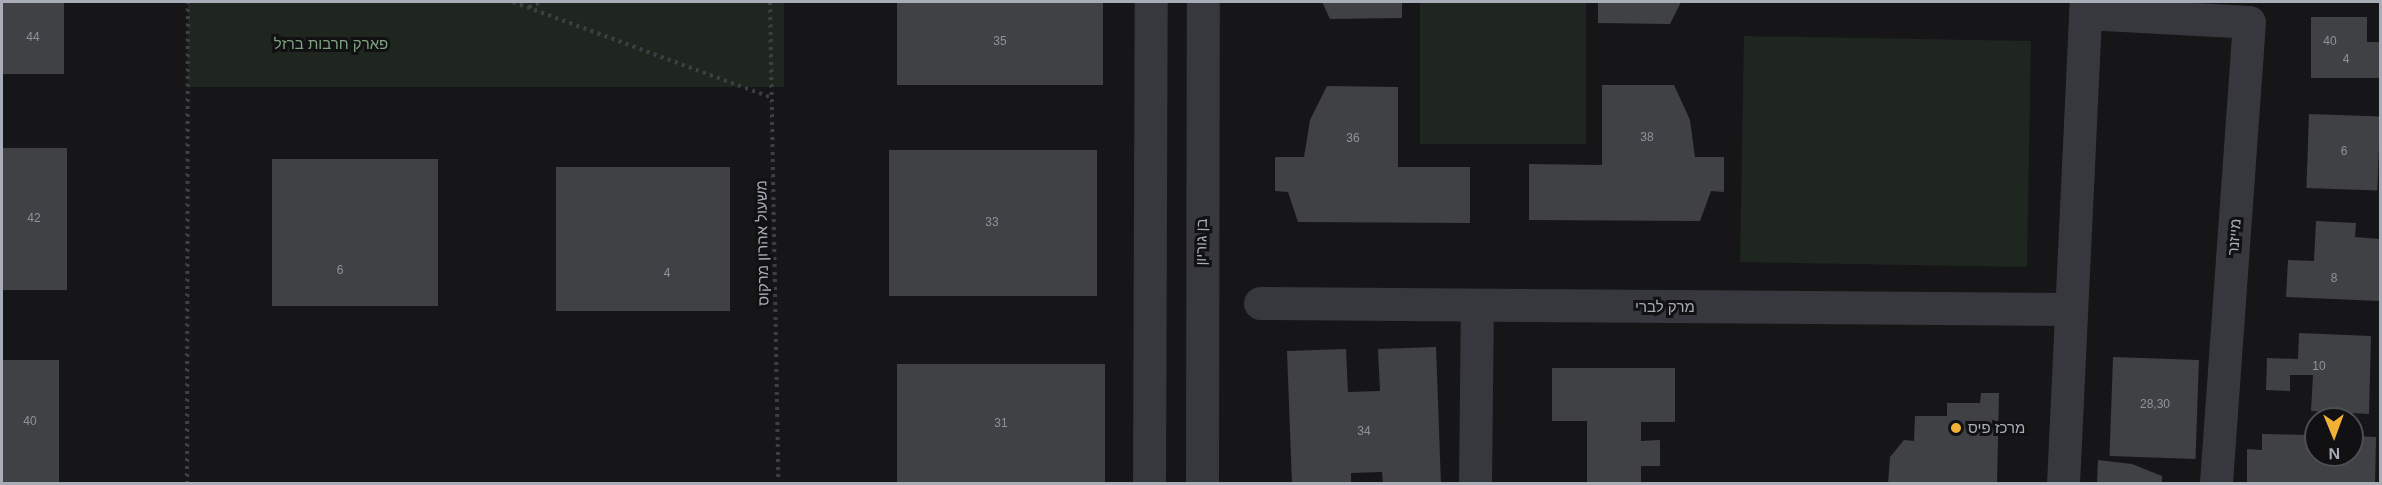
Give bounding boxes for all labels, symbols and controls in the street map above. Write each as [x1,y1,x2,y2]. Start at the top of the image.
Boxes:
house number: 44 [26,31,40,45]
park label: פארק חרבות ברזל [274,35,388,53]
house number: 35 [993,35,1007,49]
house number: 40 [2323,35,2337,49]
house number: 4 [2343,53,2349,67]
house number: 38 [1640,131,1654,145]
house number: 36 [1346,132,1360,146]
house number: 6 [2341,145,2347,159]
street label: משעול אהרון מרקוס [752,180,772,306]
house number: 42 [27,212,41,226]
house number: 33 [985,216,999,230]
street label: בן גוריון [1192,218,1210,266]
street label: מייזנר [2224,218,2244,256]
house number: 6 [337,264,343,278]
house number: 4 [664,267,670,281]
house number: 8 [2331,272,2337,286]
street label: מרק לברי [1635,298,1695,316]
house number: 10 [2312,360,2326,374]
house number: 28,30 [2140,398,2170,412]
north arrow [2304,407,2364,467]
house number: 40 [23,415,37,429]
house number: 31 [994,417,1008,431]
place label: מרכז פיס [1968,419,2025,437]
marker: מרכז פיס [1949,421,1963,435]
house number: 34 [1357,425,1371,439]
text: N [2328,445,2340,462]

